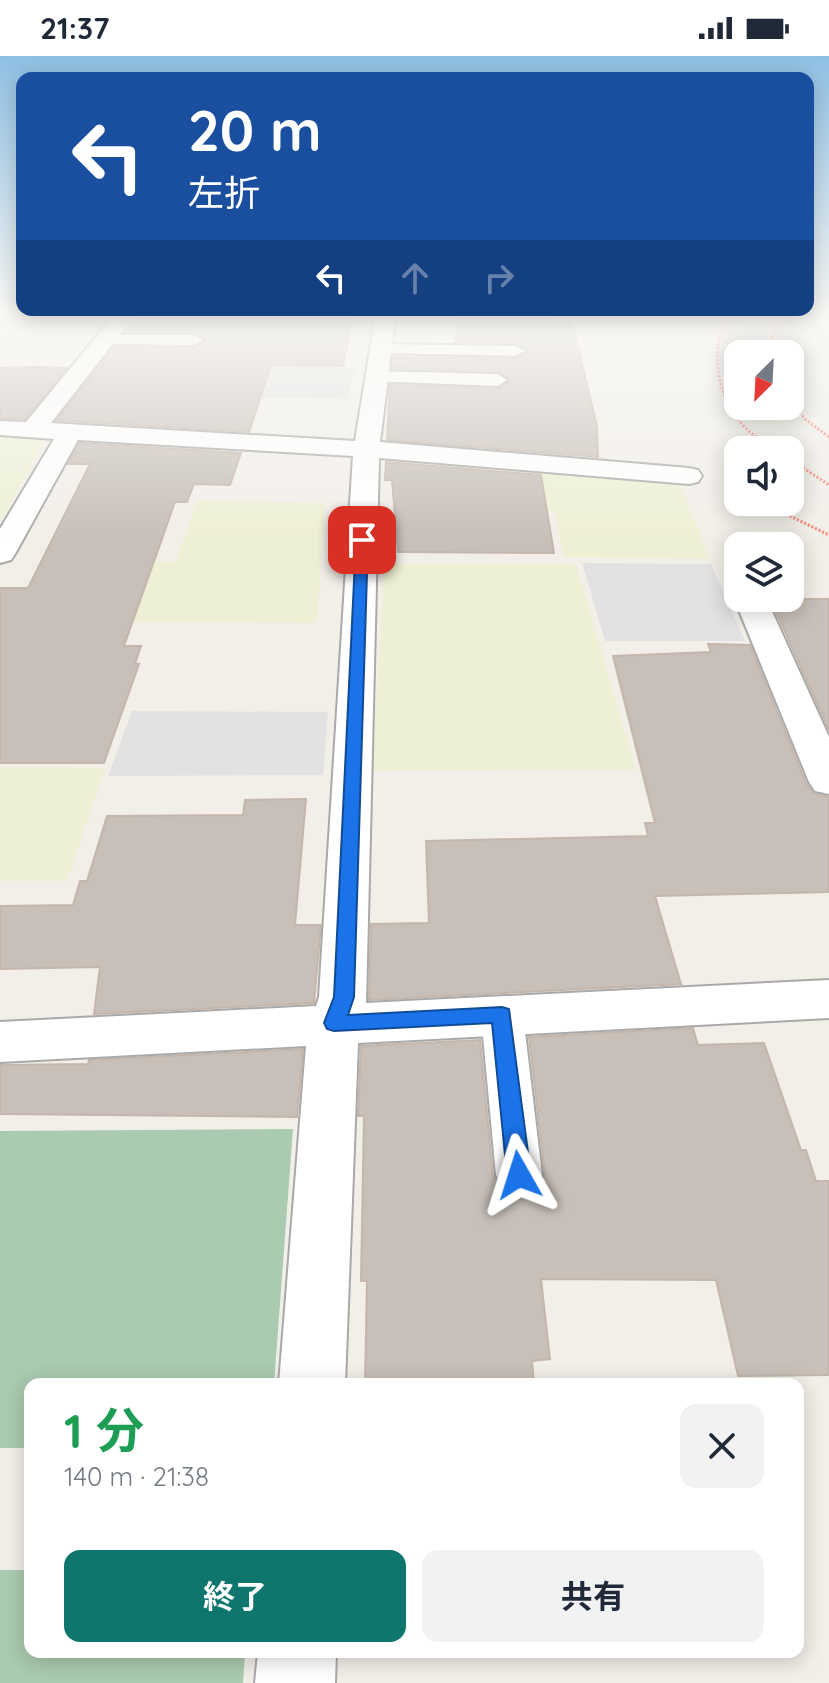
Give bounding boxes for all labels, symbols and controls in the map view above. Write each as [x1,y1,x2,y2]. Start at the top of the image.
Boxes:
text: 21:37 [40,9,110,47]
text: 20 m [188,95,322,165]
icon: left [56,104,160,208]
text: 左折 [188,170,260,215]
icon: left [309,256,353,300]
icon: ahead [393,256,437,300]
icon: right [477,256,521,300]
north arrow [724,340,804,420]
map controls [724,340,804,612]
button: sound [724,436,804,516]
pin [328,506,396,574]
icon: arrive [340,518,384,562]
button: layers [724,532,804,612]
position arrow [477,1133,561,1217]
text: 1 分 [64,1400,144,1460]
button: close [680,1404,764,1488]
text: 140 m · 21:38 [64,1460,209,1493]
button: 終了 [64,1550,406,1642]
button: 共有 [422,1550,764,1642]

